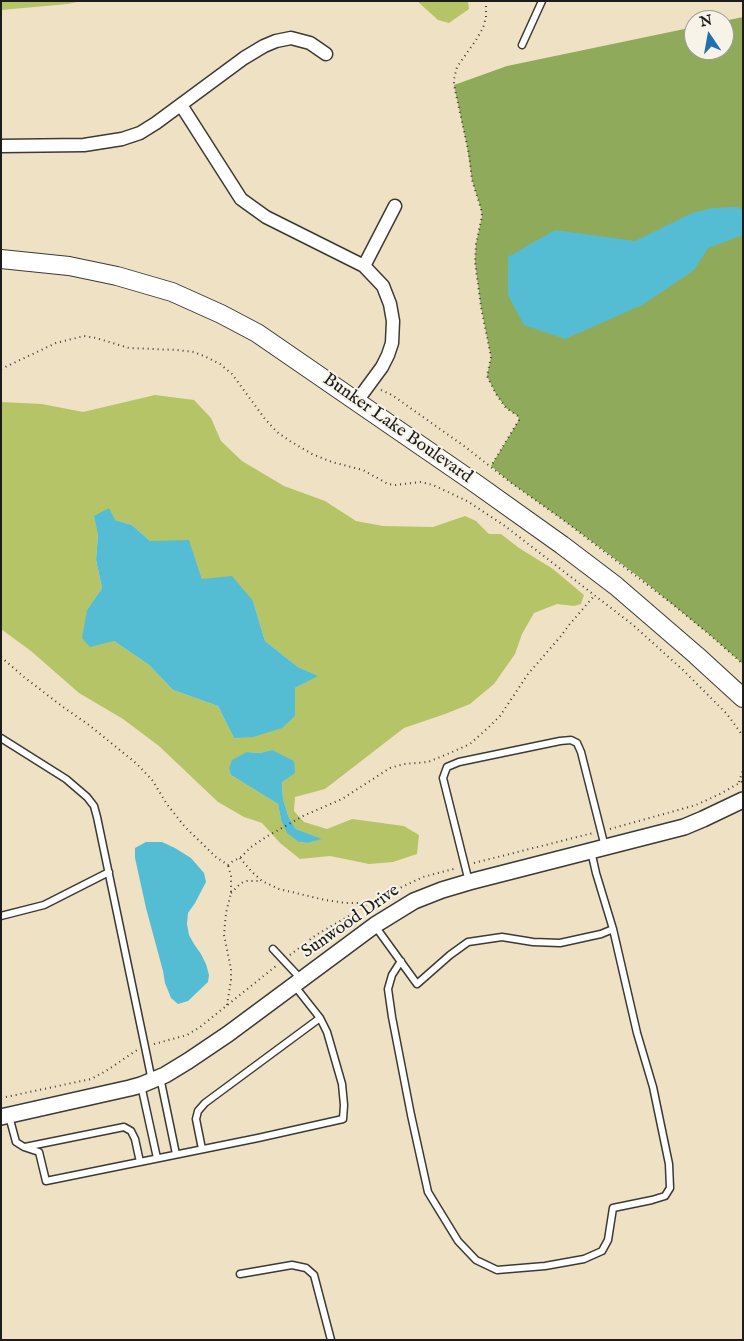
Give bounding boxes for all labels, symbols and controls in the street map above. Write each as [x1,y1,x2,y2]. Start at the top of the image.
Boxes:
north arrow [684,10,734,60]
text: N [698,11,714,31]
street label: Bunker Lake Boulevard [318,369,476,489]
street label: Sunwood Drive [298,880,404,964]

